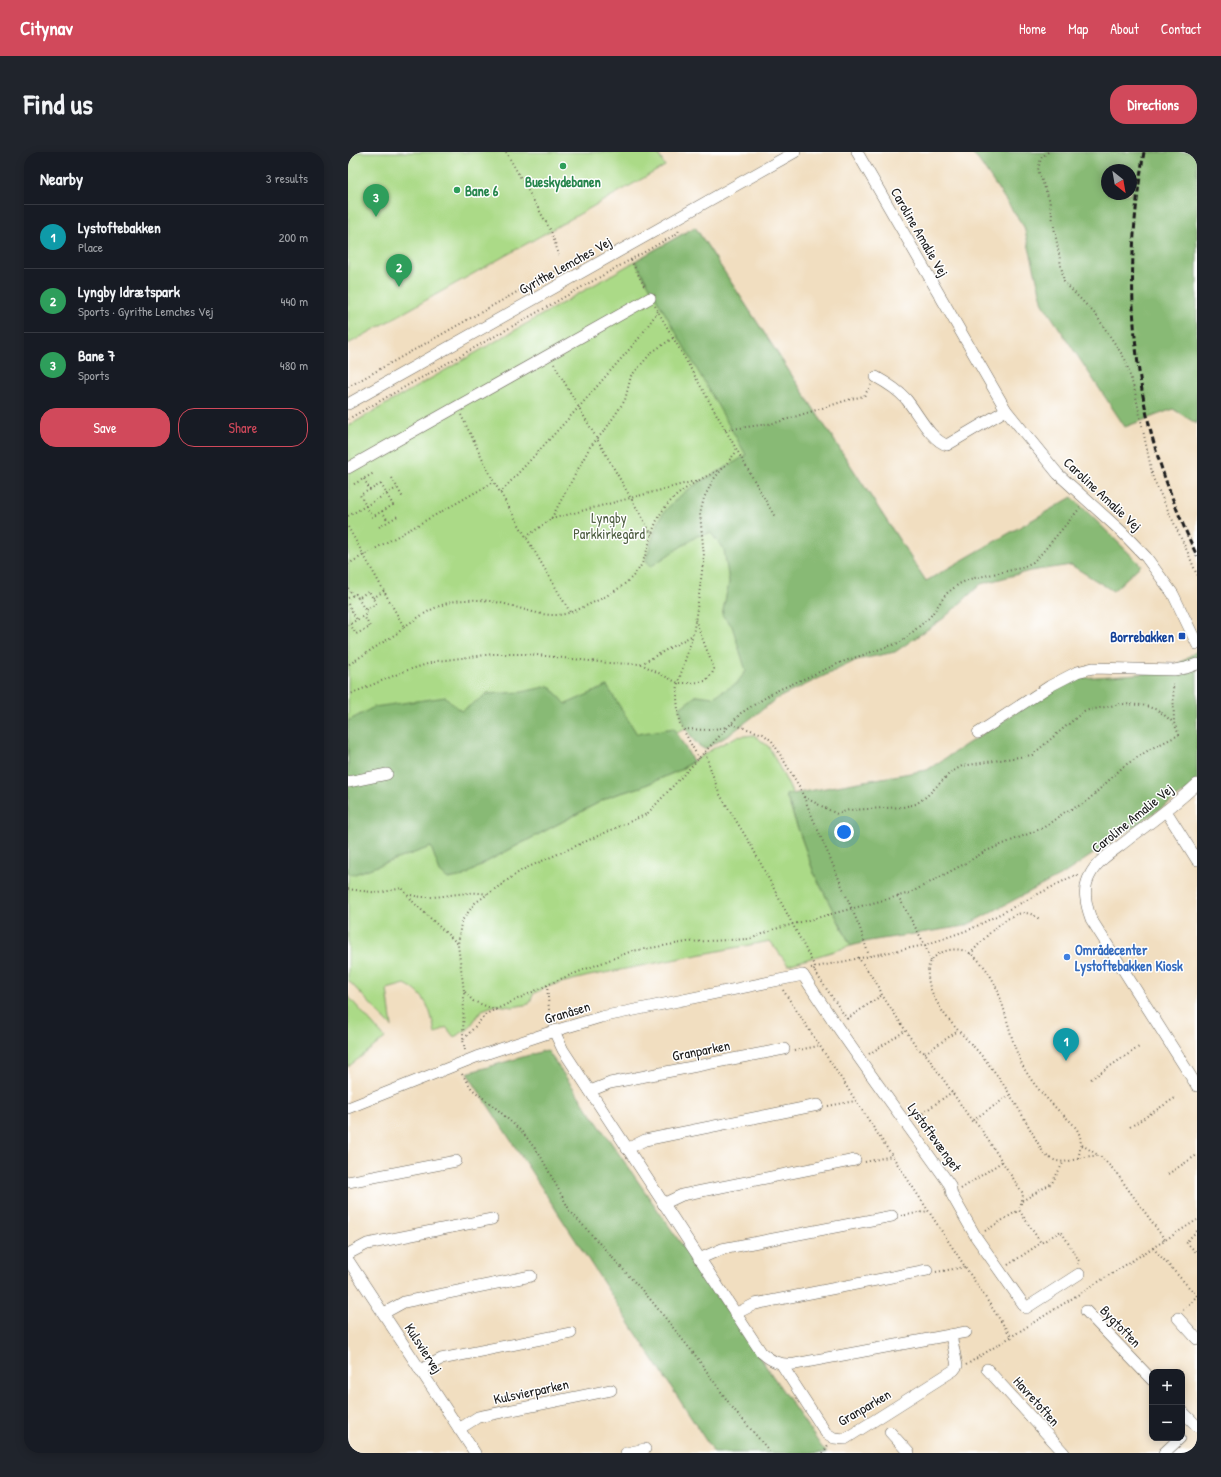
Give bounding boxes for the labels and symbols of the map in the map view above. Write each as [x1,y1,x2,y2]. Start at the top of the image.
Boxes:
marker: Bueskydebanen [558,161,568,171]
north arrow [1101,164,1137,200]
place label: Bueskydebanen [525,172,601,193]
place label: Bane 6 [465,181,499,200]
pin: 3 [363,184,389,217]
street label: Caroline Amalie Vej [886,184,953,281]
marker: Bane 6 [452,185,462,195]
street label: Gyrithe Lemches Vej [515,232,615,299]
pin: 2 [386,254,412,287]
street label: Caroline Amalie Vej [1059,453,1146,536]
park label: Lyngby Parkkirkegård [573,508,645,544]
place label: Borrebakken [1110,627,1174,646]
marker: Borrebakken [1177,631,1187,641]
street label: Caroline Amalie Vej [1087,779,1178,858]
your location [834,822,854,842]
place label: Områdecenter Lystoftebakken Kiosk [1075,940,1183,977]
marker: Områdecenter Lystoftebakken Kiosk [1062,952,1072,962]
street label: Granåsen [542,996,592,1028]
pin: 1 [1053,1028,1079,1061]
street label: Granparken [670,1035,732,1066]
street label: Lystoftevænget [903,1099,966,1176]
street label: Bygtoften [1096,1301,1146,1352]
street label: Kulsviervej [400,1319,447,1377]
street label: Havretoften [1010,1372,1064,1430]
street label: Kulsvierparken [492,1374,571,1409]
street label: Granparken [834,1384,895,1431]

